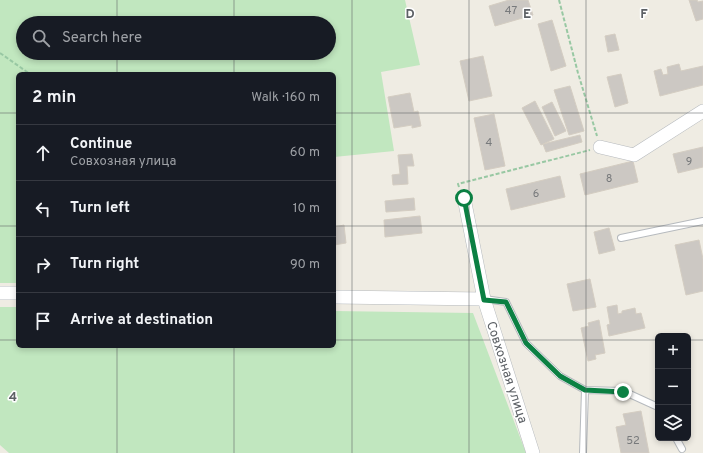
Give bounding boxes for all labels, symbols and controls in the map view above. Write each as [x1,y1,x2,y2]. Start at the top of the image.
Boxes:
house number: 47 [505,4,517,18]
text: D [405,7,415,23]
text: E [523,7,531,23]
text: F [640,7,648,23]
search box [16,16,336,60]
icon: search [30,27,52,49]
text: Search here [62,29,142,48]
text: 2 min [32,87,76,109]
text: Walk · 160 m [251,90,320,106]
text: Continue [70,135,132,154]
house number: 4 [486,136,493,150]
icon: ahead [32,142,54,164]
text: 60 m [290,145,320,161]
text: Совхозная улица [70,154,176,170]
house number: 9 [686,155,692,169]
house number: 8 [606,172,612,186]
house number: 6 [533,187,539,201]
route start [455,189,473,207]
icon: left [32,198,54,220]
text: Turn left [70,199,130,218]
text: 10 m [293,201,320,217]
icon: right [32,254,54,276]
text: Turn right [70,255,139,274]
text: 90 m [290,257,320,273]
icon: arrive [32,310,54,332]
text: Arrive at destination [70,311,213,330]
street label: Совхозная улица [482,320,530,426]
map controls [655,333,691,441]
button: + [655,333,691,369]
button: − [655,369,691,405]
route end [614,383,632,401]
text: 4 [9,390,17,406]
button: layers [655,405,691,441]
house number: 52 [626,434,640,448]

